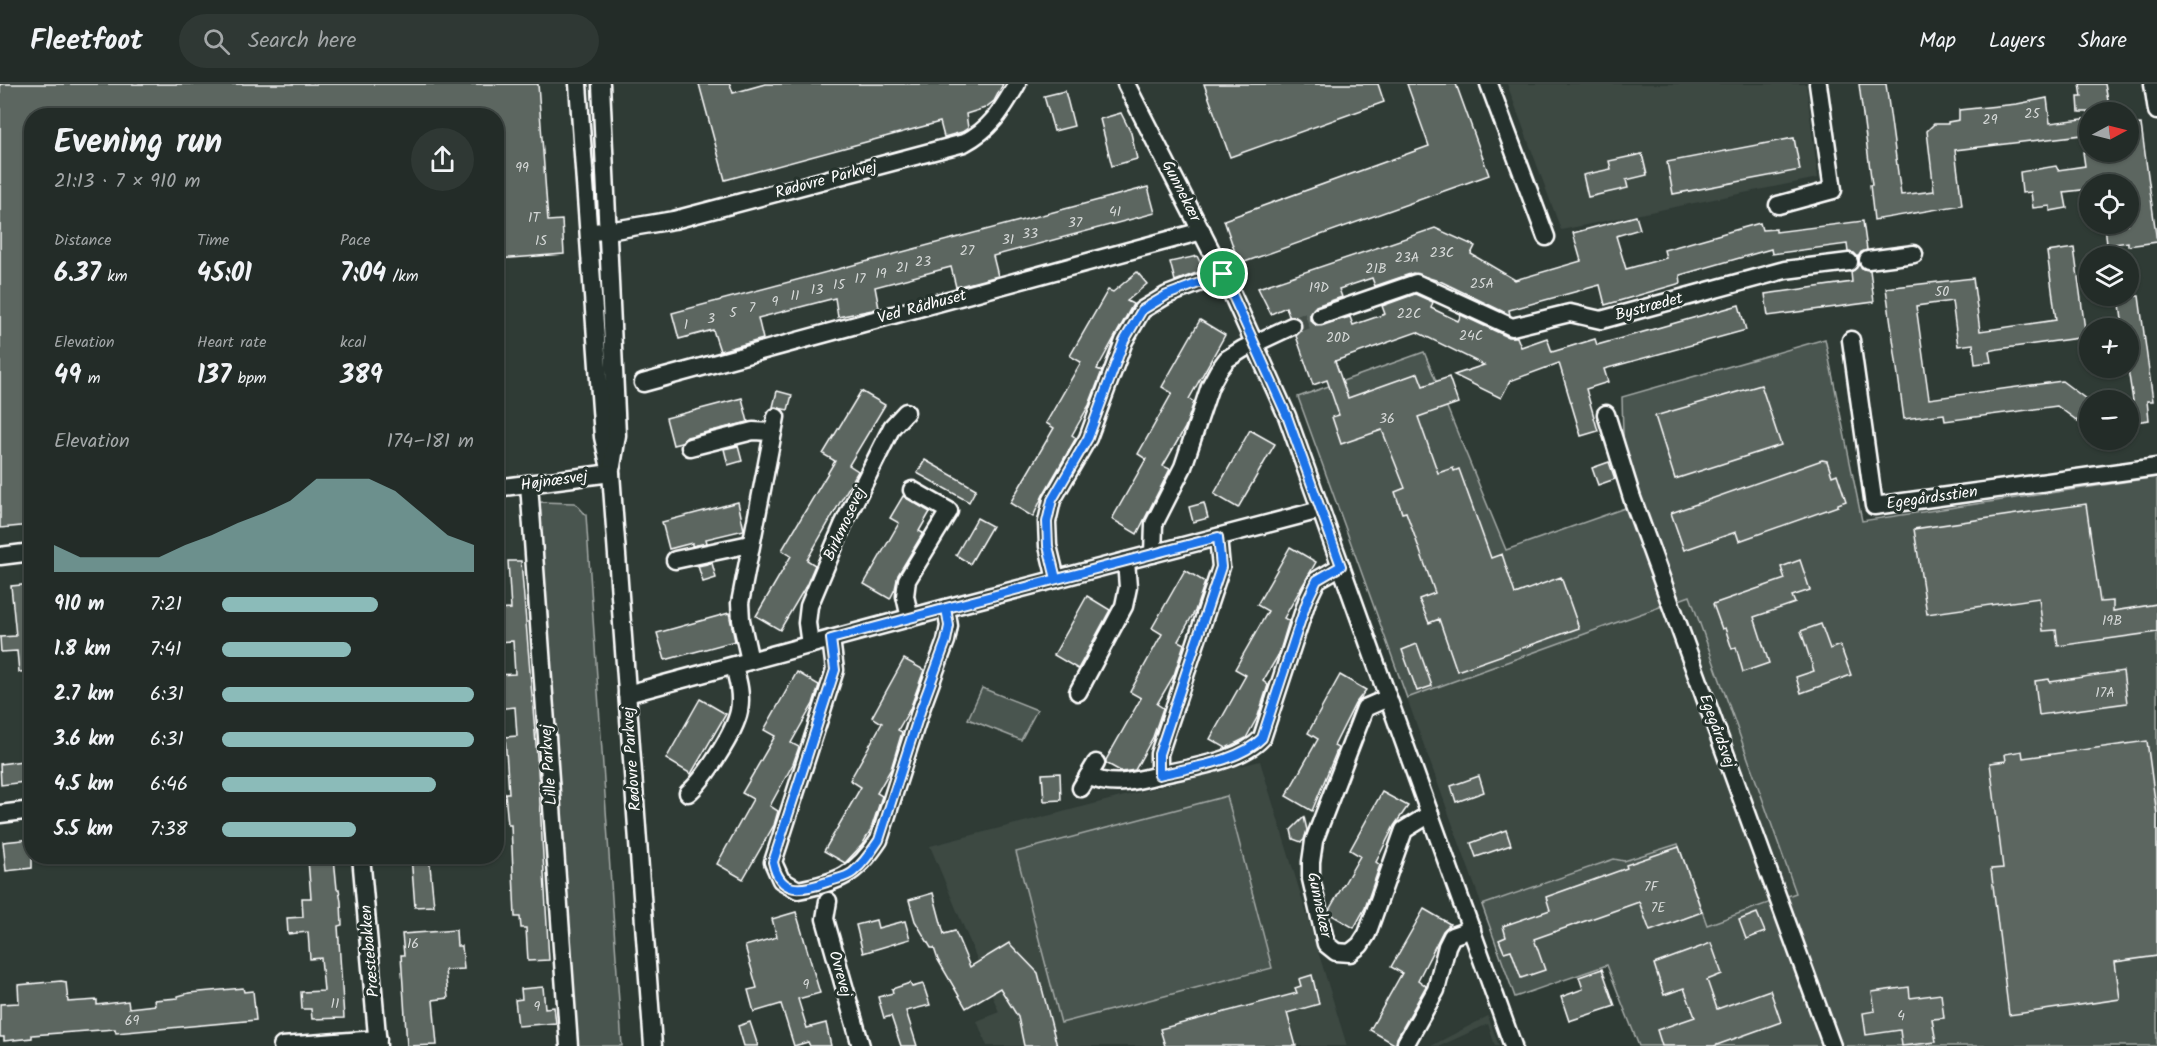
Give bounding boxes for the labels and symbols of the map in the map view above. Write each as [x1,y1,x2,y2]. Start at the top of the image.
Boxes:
north arrow [2079,102,2139,162]
house number: 25 [2024,103,2041,125]
house number: 29 [1983,109,1998,131]
street label: Rødovre Parkvej [772,154,881,206]
street label: Gunnekær [1155,156,1208,228]
house number: 99 [515,157,529,179]
house number: 41 [1109,201,1121,223]
house number: 1T [528,207,541,229]
house number: 37 [1068,212,1083,234]
house number: 33 [1022,223,1038,245]
house number: 31 [1002,229,1014,251]
house number: 1S [535,230,547,252]
house number: 27 [960,240,975,262]
house number: 23C [1430,242,1454,264]
house number: 23A [1395,247,1419,269]
pin [1197,248,1248,299]
house number: 23 [915,251,931,273]
house number: 21 [896,257,908,279]
house number: 21B [1365,258,1387,280]
house number: 19 [875,263,887,285]
house number: 17 [855,268,866,290]
house number: 25A [1470,273,1494,295]
house number: 15 [833,274,846,296]
house number: 19D [1309,277,1329,299]
house number: 13 [811,279,823,301]
house number: 50 [1935,281,1949,303]
street label: Ved Rådhuset [875,283,970,331]
house number: 11 [791,285,799,307]
street label: Bystrædet [1612,286,1686,328]
house number: 9 [772,291,779,313]
house number: 7 [749,297,756,319]
house number: 5 [729,302,738,324]
house number: 22C [1397,303,1421,325]
house number: 3 [707,308,715,330]
house number: 1 [684,314,688,336]
house number: 24C [1459,325,1483,347]
house number: 20D [1326,327,1350,349]
house number: 36 [1379,408,1395,430]
street label: Højnæsvej [519,464,590,498]
street label: Egegårdsstien [1885,479,1979,517]
street label: Birkmosevej [817,482,873,565]
house number: 19B [2102,610,2122,632]
house number: 17A [2095,682,2115,704]
street label: Egegårdsvej [1692,690,1742,773]
street label: Rødovre Parkvej [616,705,648,812]
street label: Lille Parkvej [534,723,564,806]
street label: Gunnekær [1300,870,1338,942]
house number: 7F [1644,876,1660,898]
house number: 7E [1651,897,1666,919]
street label: Præstebakken [354,904,386,998]
house number: 16 [407,933,419,955]
street label: Ovrevej [821,948,859,1001]
house number: 9 [803,974,810,996]
house number: 11 [331,993,339,1015]
house number: 9 [534,996,541,1018]
house number: 4 [1897,1005,1905,1027]
house number: 69 [125,1010,139,1032]

